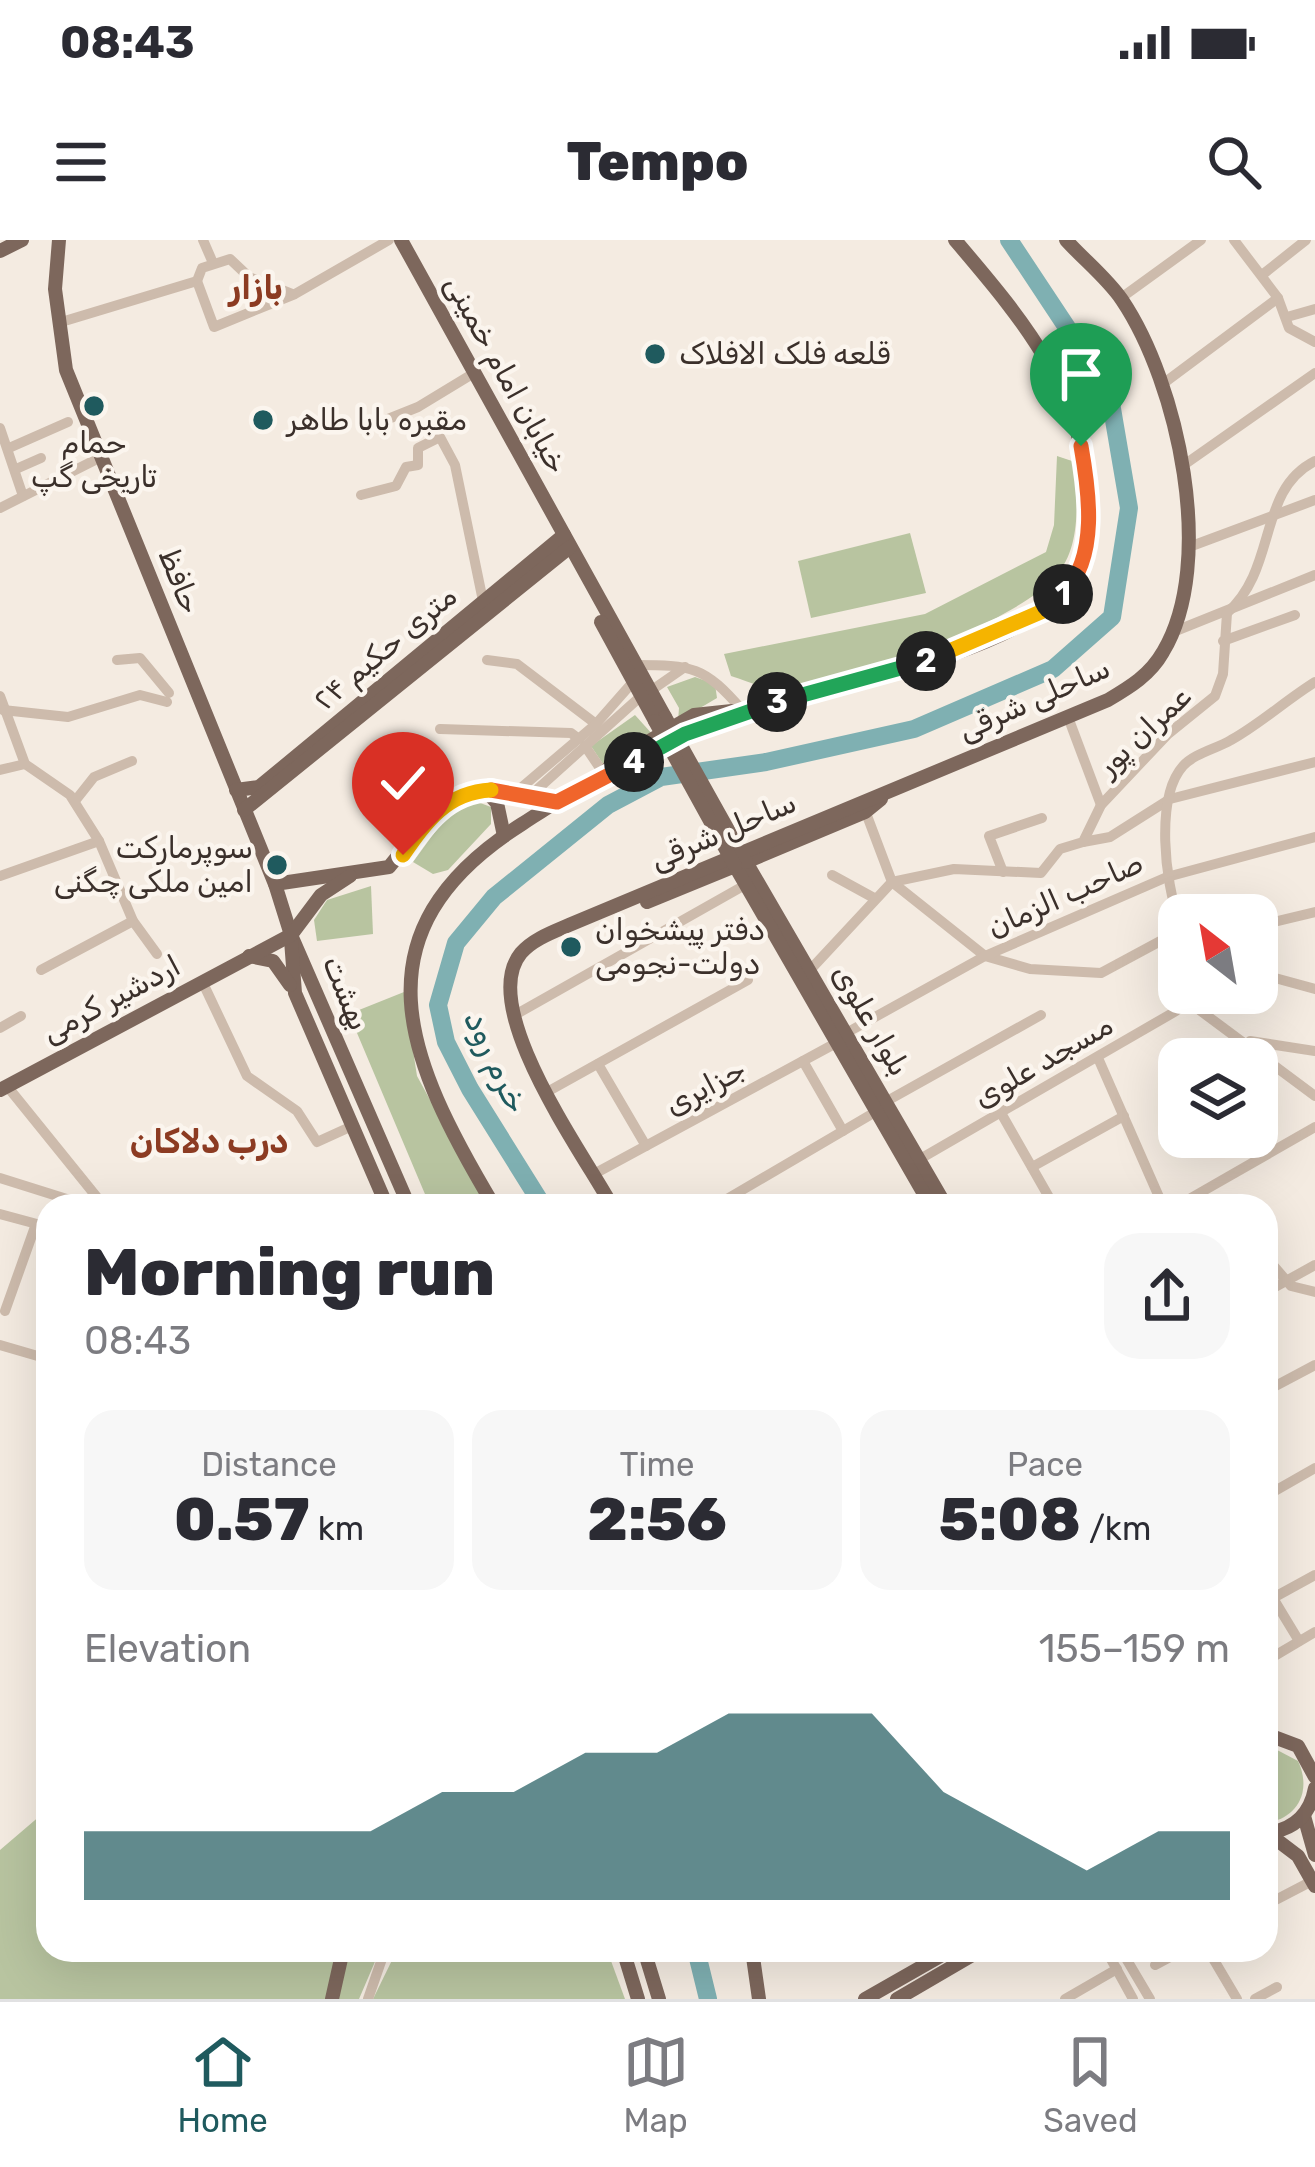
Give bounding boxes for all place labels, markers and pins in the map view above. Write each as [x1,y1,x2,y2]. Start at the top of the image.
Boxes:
pin [1030,323,1132,446]
place label: قلعه فلک الافلاک [679,336,890,372]
marker: قلعه فلک الافلاک [642,341,668,367]
marker: حمام تاریخی گپ [81,393,107,419]
place label: مقبره بابا طاهر [285,402,467,438]
marker: مقبره بابا طاهر [250,407,276,433]
place label: حمام تاریخی گپ [31,425,157,497]
pin: 1 [1033,564,1093,624]
pin: 2 [896,631,956,691]
pin: 3 [747,672,807,732]
pin [352,732,454,855]
pin: 4 [604,732,664,792]
place label: سوپرمارکت امین ملکی چگنی [54,830,253,900]
marker: سوپرمارکت امین ملکی چگنی [264,852,290,878]
place label: دفتر پیشخوان دولت-نجومی [595,912,765,982]
marker: دفتر پیشخوان دولت-نجومی [558,934,584,960]

